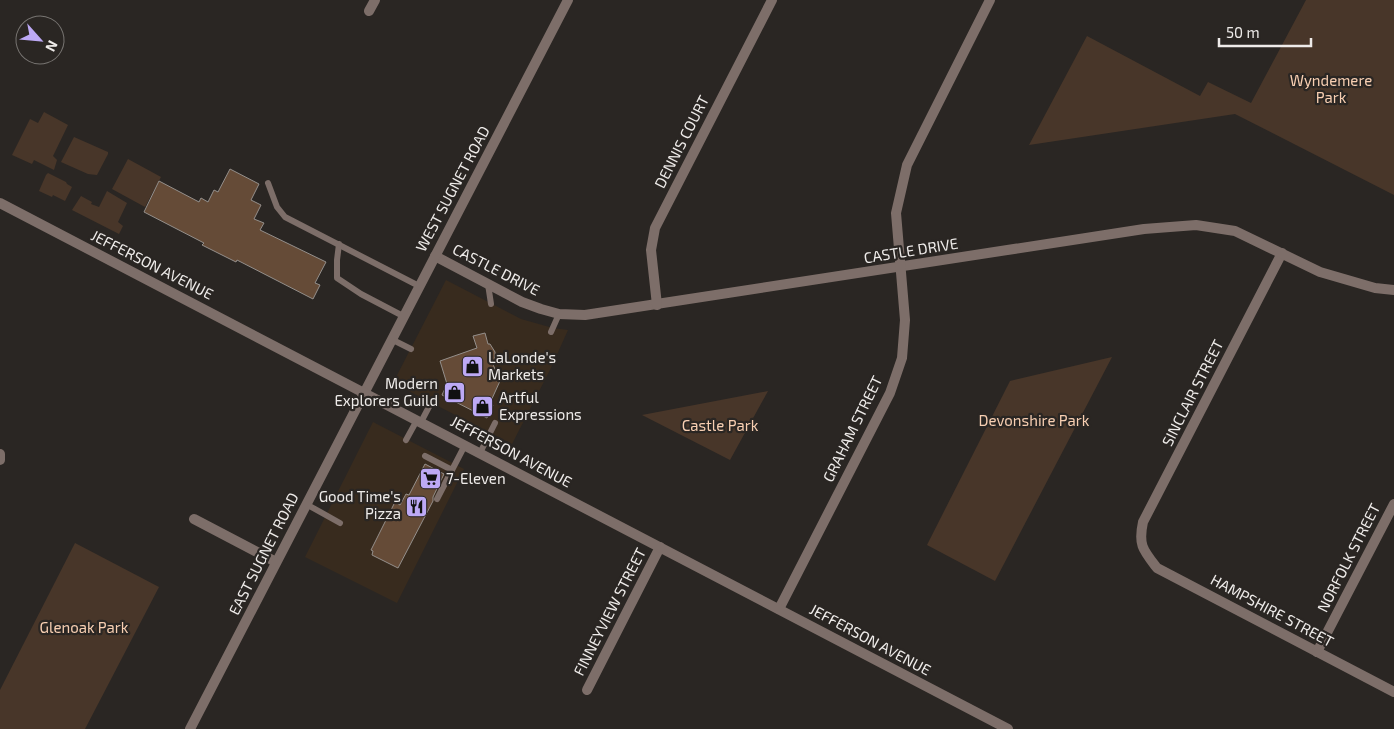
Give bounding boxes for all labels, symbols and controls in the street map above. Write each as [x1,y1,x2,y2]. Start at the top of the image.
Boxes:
north arrow [15,15,65,65]
scale bar [1219,15,1312,47]
text: 50 m [1226,23,1260,41]
text: N [42,38,62,54]
park label: Wyndemere Park [1290,71,1372,106]
street label: DENNIS COURT [650,92,712,191]
street label: WEST SUGNET ROAD [411,123,493,254]
street label: JEFFERSON AVENUE [88,226,217,303]
street label: CASTLE DRIVE [862,234,959,266]
street label: CASTLE DRIVE [450,239,543,299]
street label: SINCLAIR STREET [1158,336,1227,449]
place label: LaLonde's Markets [488,348,556,383]
shop icon: LaLonde's Markets [460,355,484,379]
street label: GRAHAM STREET [819,372,886,485]
place label: Modern Explorers Guild [334,374,438,409]
shop icon: Modern Explorers Guild [442,381,466,405]
place label: Artful Expressions [499,388,582,423]
shop icon: Artful Expressions [471,395,495,419]
park label: Devonshire Park [978,411,1090,429]
street label: JEFFERSON AVENUE [448,412,575,491]
park label: Castle Park [682,416,759,434]
supermarket icon: 7-Eleven [418,467,442,491]
place label: 7-Eleven [446,469,506,487]
place label: Good Time's Pizza [319,487,401,522]
street label: EAST SUGNET ROAD [224,489,302,618]
restaurant icon: Good Time's Pizza [405,494,429,518]
street label: NORFOLK STREET [1313,500,1383,615]
street label: FINNEYVIEW STREET [569,544,649,678]
street label: HAMPSHIRE STREET [1208,570,1337,650]
street label: JEFFERSON AVENUE [807,600,934,679]
park label: Glenoak Park [40,618,129,636]

